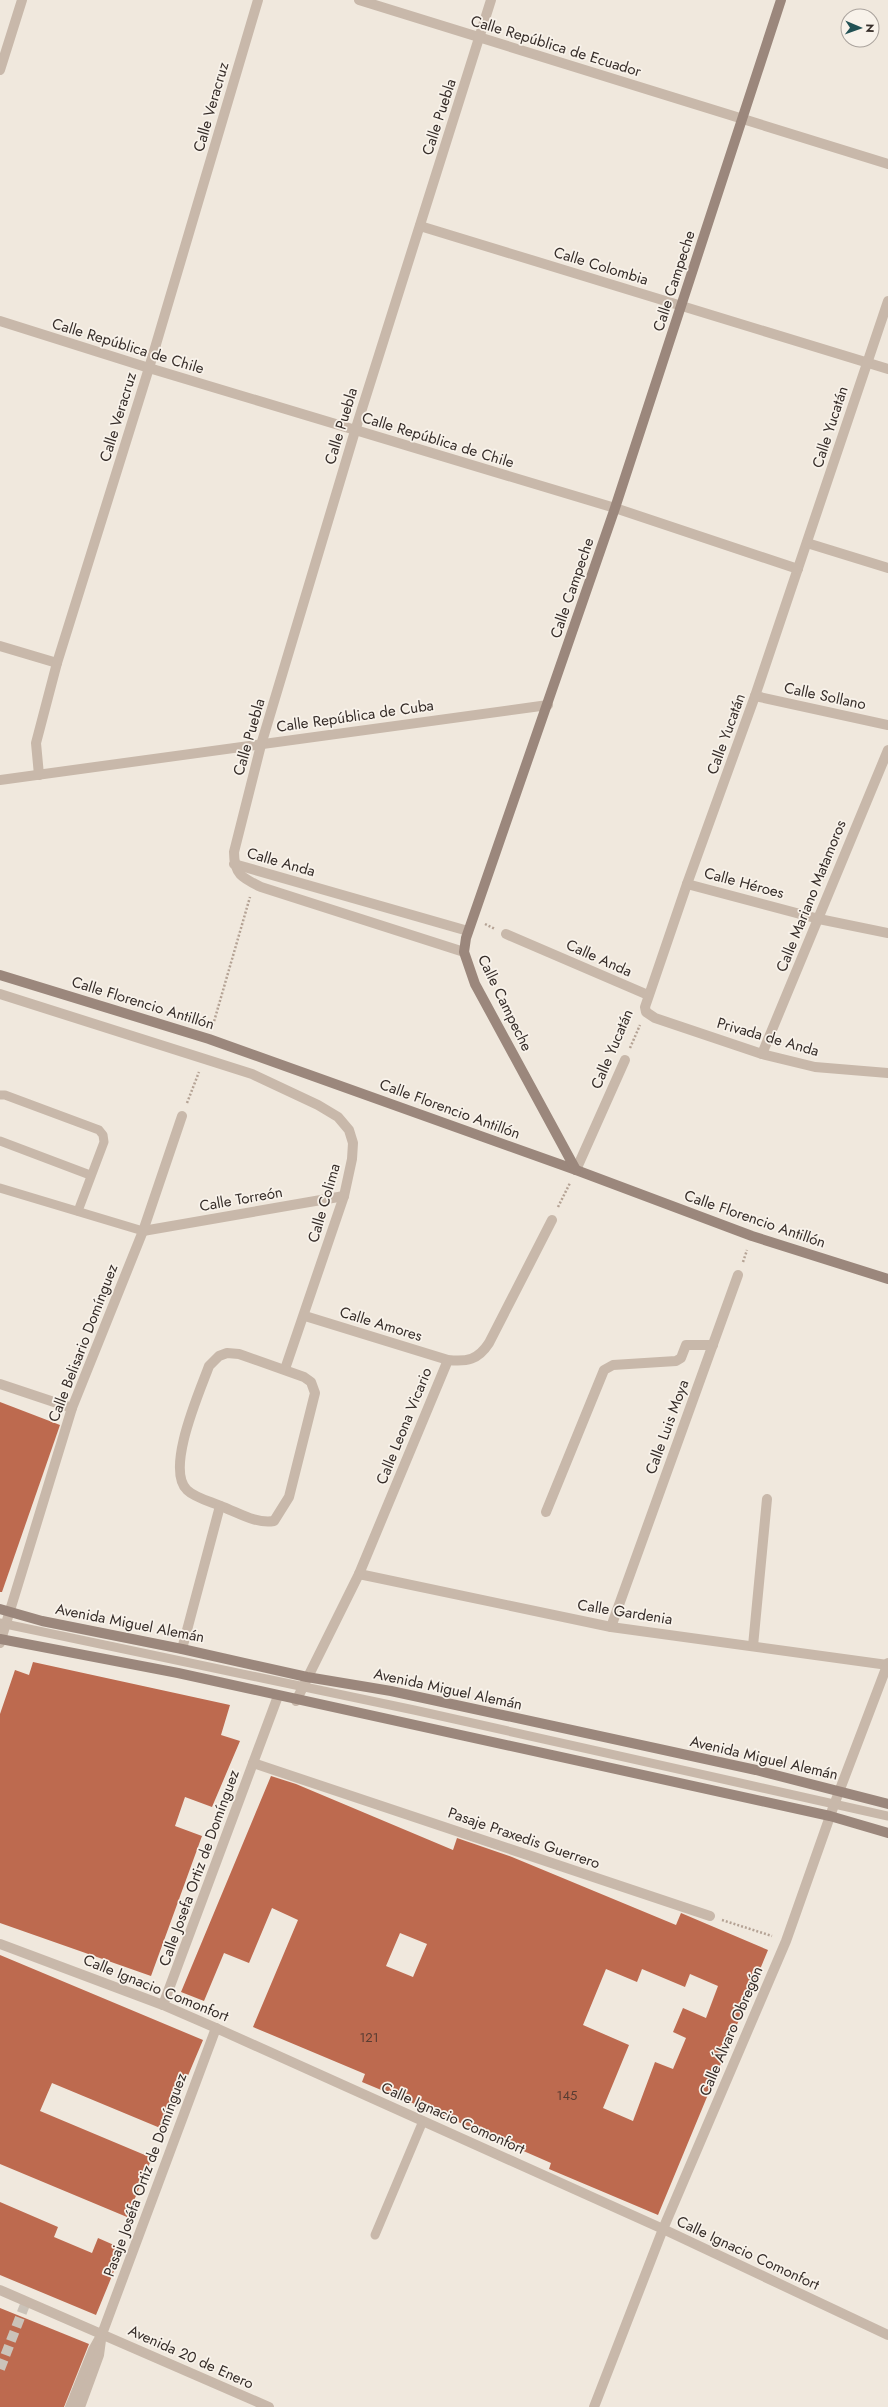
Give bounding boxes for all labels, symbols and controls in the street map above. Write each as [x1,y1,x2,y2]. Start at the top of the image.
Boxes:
north arrow [840,8,880,48]
street label: Calle República de Ecuador [468,10,645,83]
text: N [862,24,878,33]
street label: Calle Veracruz [188,59,234,154]
street label: Calle Puebla [416,76,462,158]
street label: Calle Campeche [647,227,701,334]
street label: Calle Colombia [551,241,651,291]
street label: Calle República de Chile [49,312,207,380]
street label: Calle Veracruz [94,369,142,464]
street label: Calle Yucatán [806,383,854,471]
street label: Calle Puebla [319,385,363,467]
street label: Calle República de Chile [359,406,517,474]
street label: Calle Campeche [545,535,600,641]
street label: Calle Sollano [782,677,868,715]
street label: Calle Yucatán [701,690,751,778]
street label: Calle República de Cuba [275,694,435,738]
street label: Calle Puebla [227,696,271,778]
street label: Calle Mariano Matamoros [770,817,852,975]
street label: Calle Anda [244,842,318,882]
street label: Calle Héroes [702,862,786,904]
street label: Calle Anda [562,934,636,982]
street label: Calle Campeche [472,951,538,1055]
street label: Calle Florencio Antillón [69,971,217,1035]
street label: Calle Yucatán [585,1006,639,1092]
street label: Privada de Anda [714,1012,822,1062]
street label: Calle Florencio Antillón [377,1073,523,1145]
street label: Calle Colima [302,1161,346,1245]
street label: Calle Torreón [198,1181,284,1217]
street label: Calle Florencio Antillón [681,1184,829,1254]
street label: Calle Belisario Domínguez [43,1261,123,1425]
street label: Calle Amores [337,1301,425,1347]
street label: Calle Leona Vicario [371,1364,437,1488]
street label: Calle Luis Moya [640,1377,694,1477]
street label: Calle Gardenia [576,1594,674,1630]
street label: Avenida Miguel Alemán [54,1598,206,1648]
street label: Avenida Miguel Alemán [372,1663,524,1715]
street label: Avenida Miguel Alemán [688,1730,840,1786]
street label: Calle Josefa Ortiz de Domínguez [153,1767,245,1969]
street label: Pasaje Praxedis Guerrero [445,1802,603,1874]
street label: Calle Ignacio Comonfort [80,1949,232,2027]
street label: Calle Álvaro Obregón [694,1963,768,2099]
house number: 121 [359,2028,379,2047]
street label: Pasaje Joséfa Ortiz de Domínguez [98,2070,192,2280]
street label: Calle Ignacio Comonfort [378,2076,529,2160]
house number: 145 [557,2086,577,2105]
street label: Calle Ignacio Comonfort [673,2210,823,2296]
street label: Avenida 20 de Enero [125,2319,257,2395]

